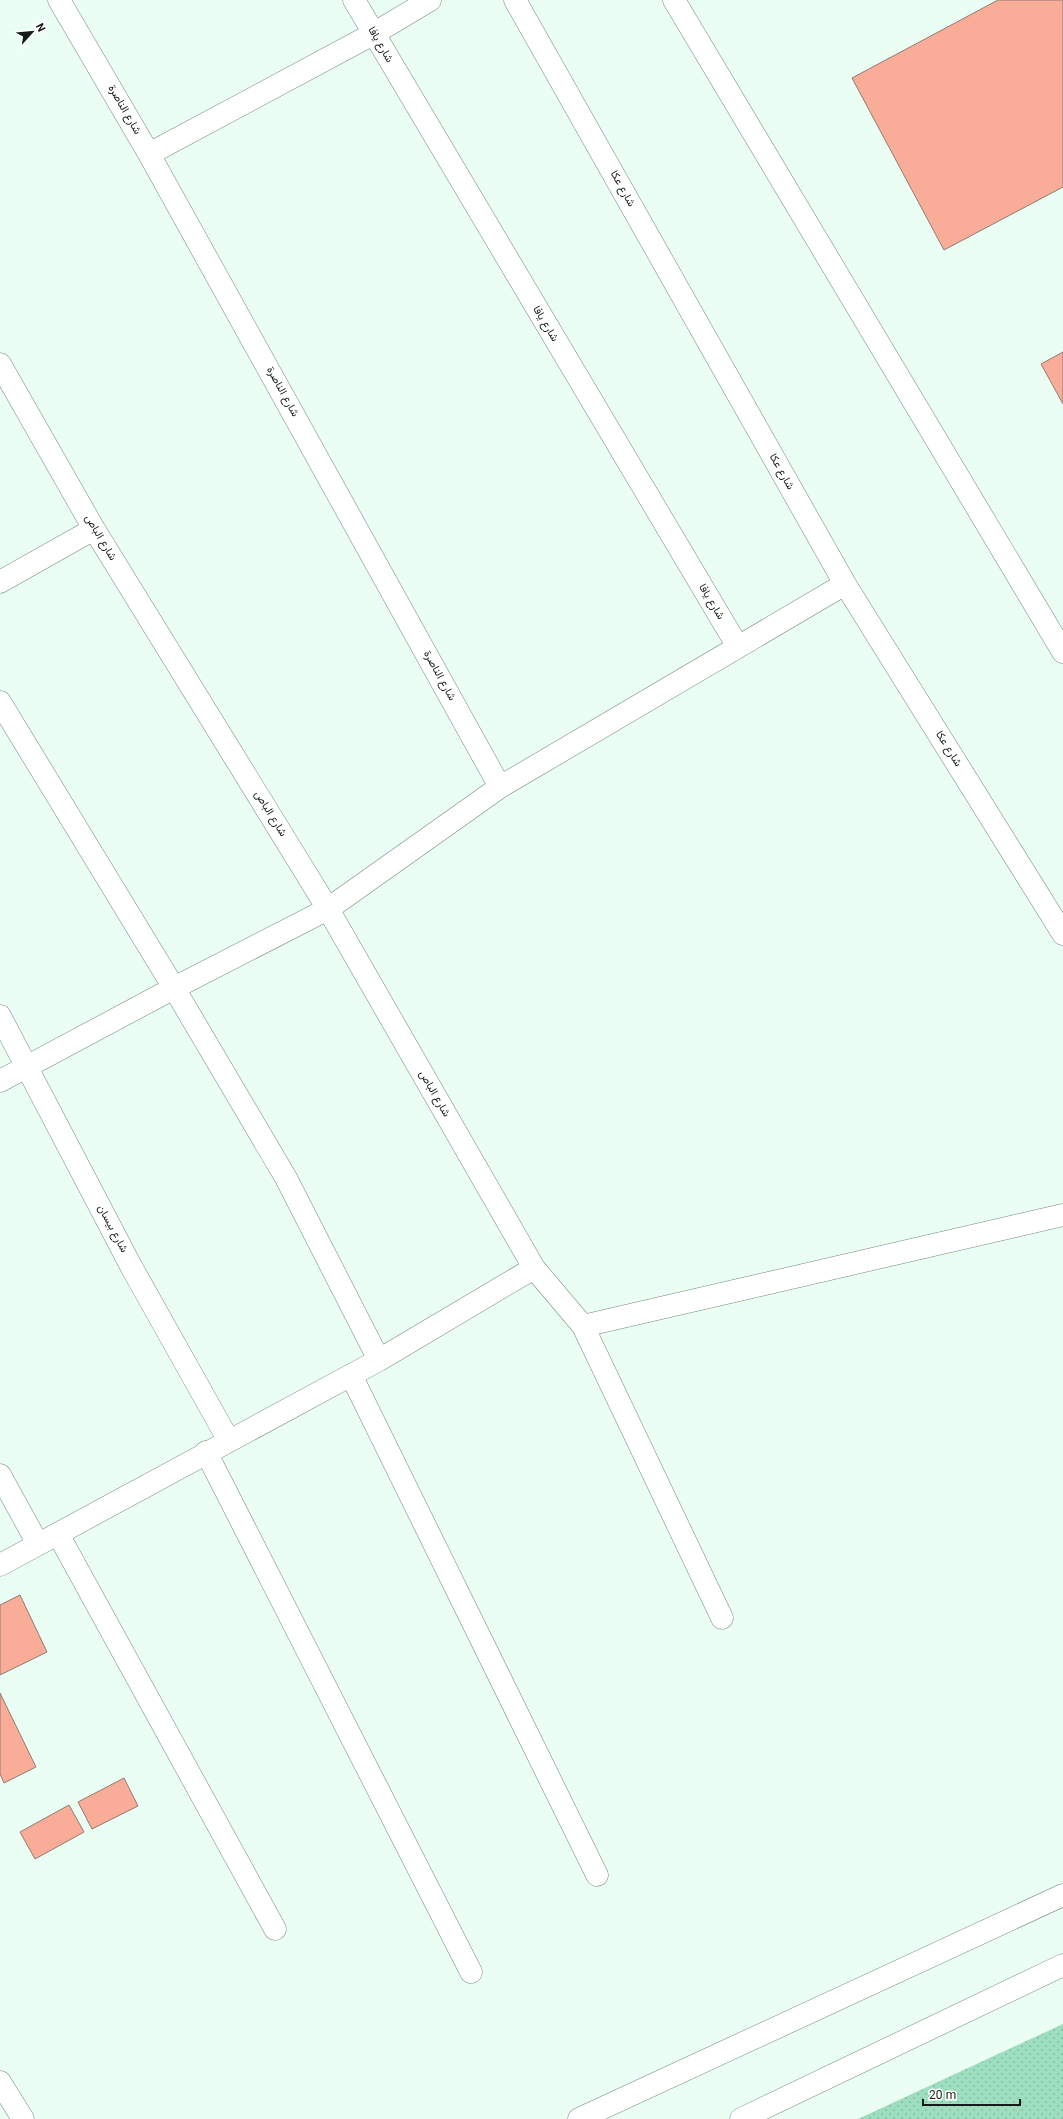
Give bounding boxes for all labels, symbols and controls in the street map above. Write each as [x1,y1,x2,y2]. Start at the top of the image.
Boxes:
north arrow [12,12,52,52]
text: N [30,21,49,36]
street label: شارع يافا [363,24,397,67]
street label: شارع الناصرة [103,82,145,138]
street label: شارع عكا [605,168,639,211]
street label: شارع يافا [528,303,563,345]
street label: شارع الناصرة [261,364,303,420]
street label: شارع عكا [764,451,798,494]
street label: شارع الباص [80,512,121,565]
street label: شارع يافا [694,581,729,623]
street label: شارع الناصرة [418,648,460,704]
street label: شارع عكا [930,728,966,770]
street label: شارع الباص [249,788,291,840]
street label: شارع الباص [414,1068,454,1121]
street label: شارع بيسان [92,1202,132,1256]
scale bar [923,2081,1020,2107]
text: 20 m [929,2087,956,2105]

